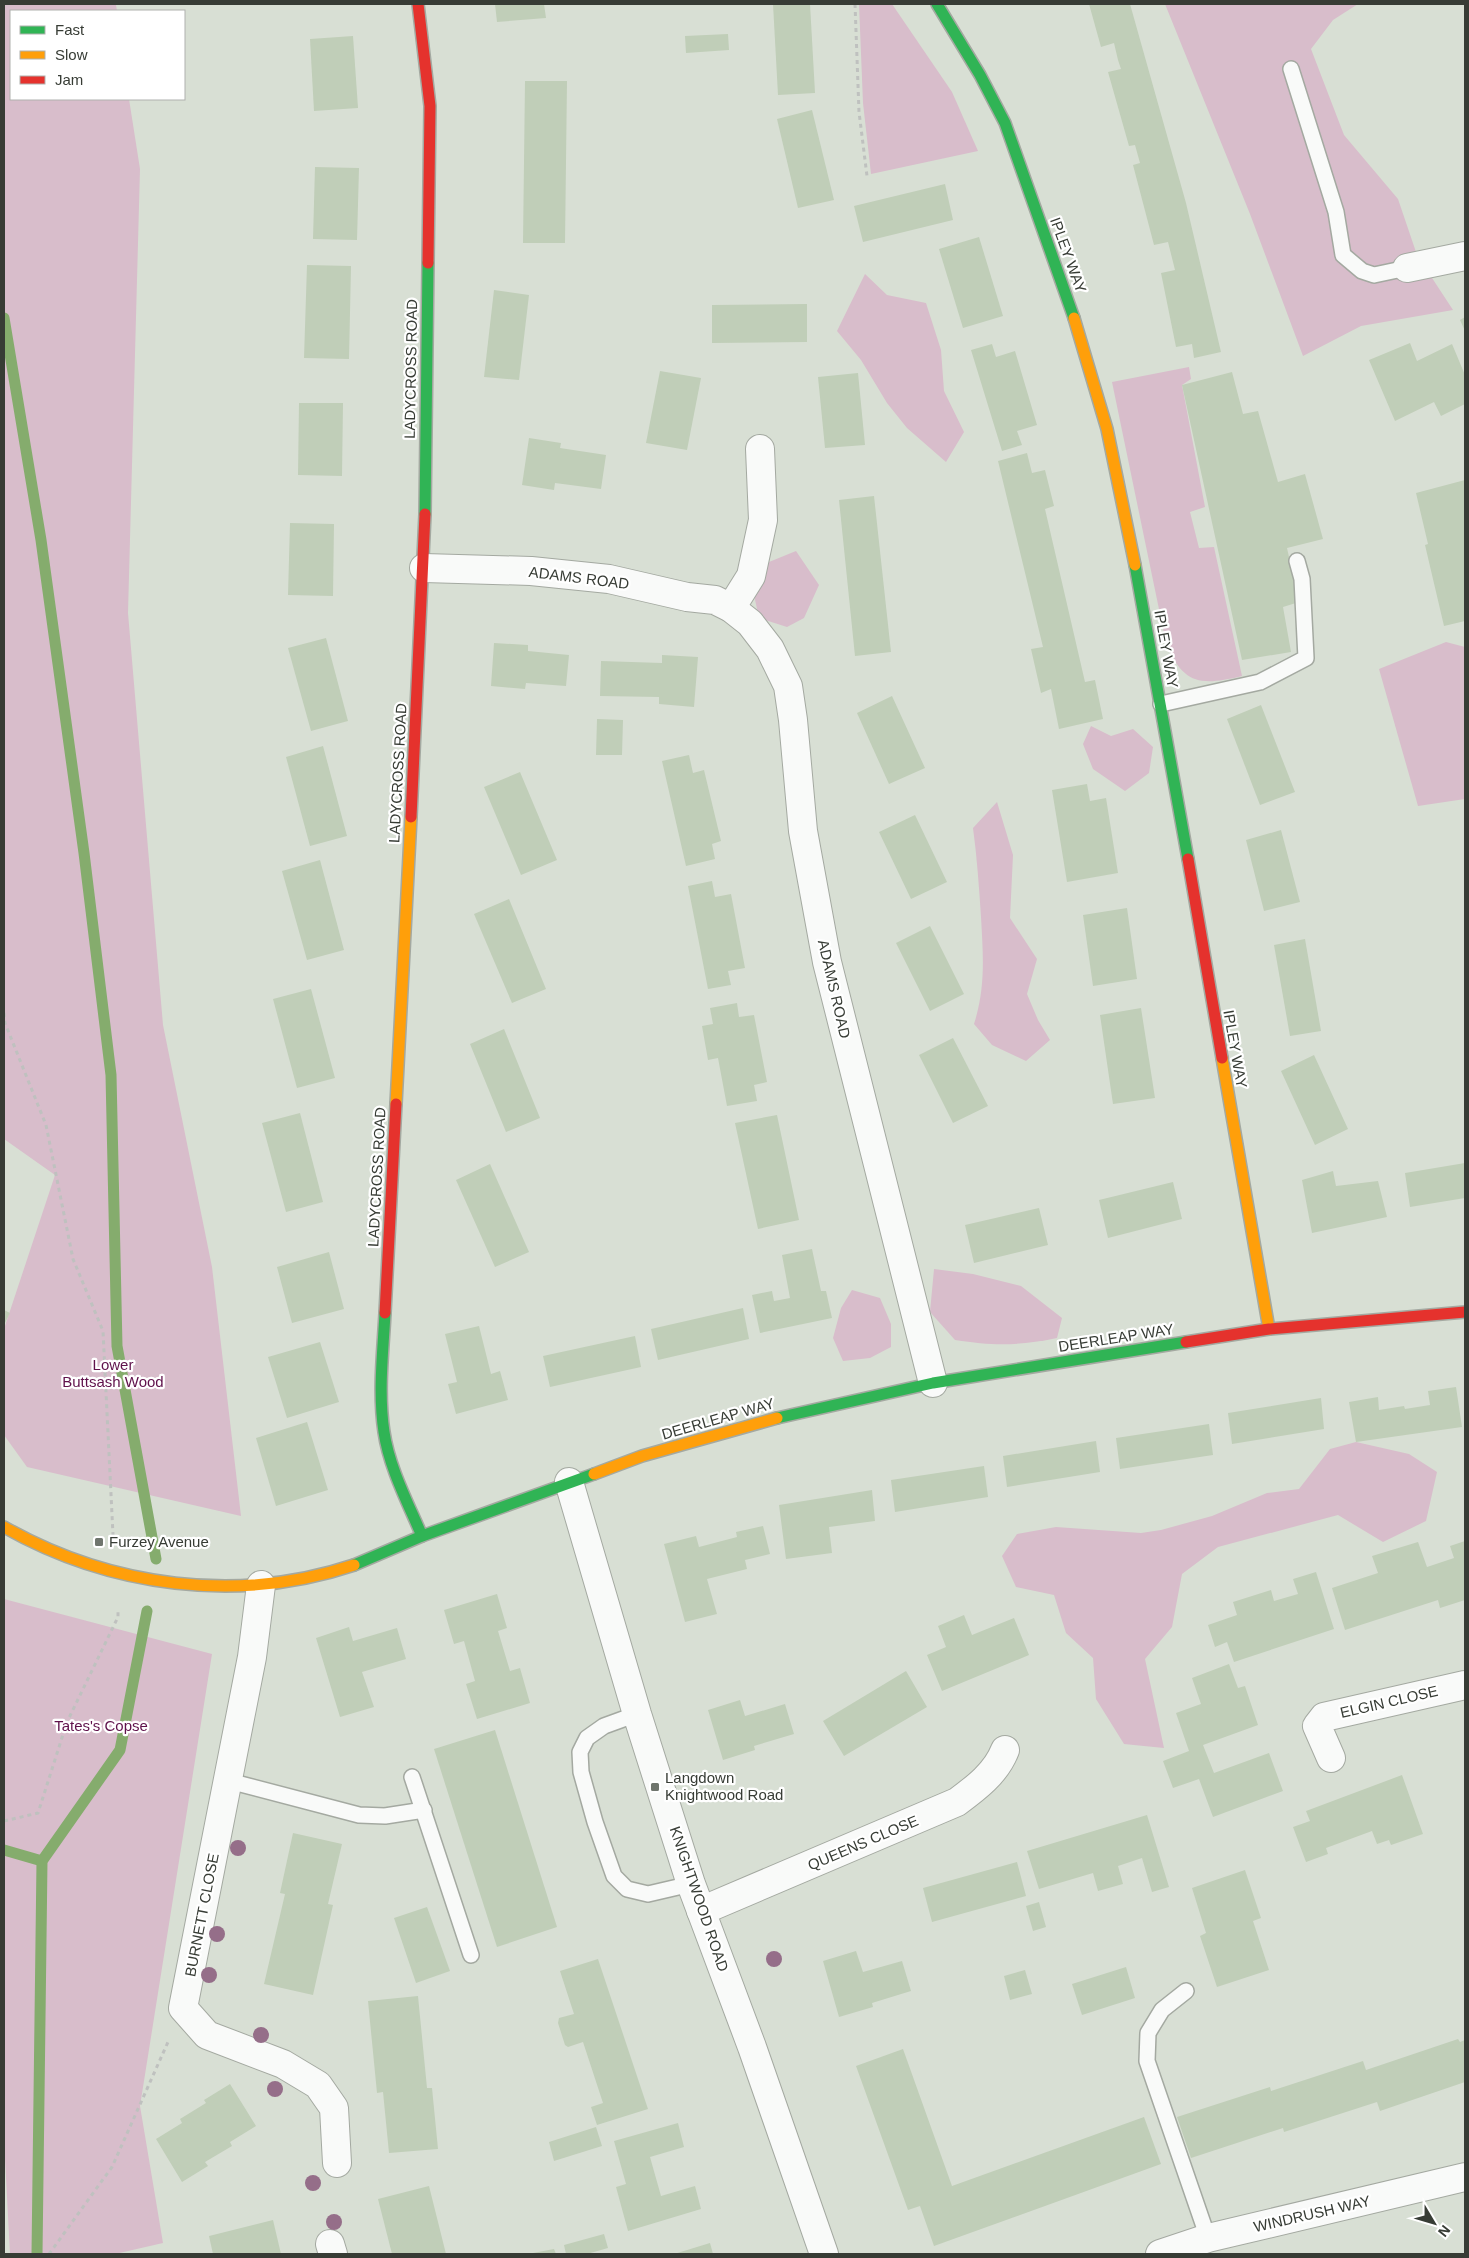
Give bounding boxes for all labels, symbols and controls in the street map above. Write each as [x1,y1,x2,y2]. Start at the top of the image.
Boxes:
legend [10,10,185,100]
text: Fast [55,21,85,38]
text: Slow [55,46,88,63]
text: Jam [55,71,83,88]
street label: IPLEY WAY [1047,215,1090,295]
street label: LADYCROSS ROAD [401,299,420,439]
street label: ADAMS ROAD [528,563,630,592]
street label: IPLEY WAY [1151,609,1182,689]
street label: LADYCROSS ROAD [385,702,410,843]
street label: ADAMS ROAD [815,938,854,1040]
street label: IPLEY WAY [1220,1009,1251,1089]
street label: LADYCROSS ROAD [364,1106,389,1247]
street label: DEERLEAP WAY [1057,1320,1175,1355]
park label: Lower Buttsash Wood [62,1356,164,1390]
street label: DEERLEAP WAY [660,1394,776,1443]
place label: Furzey Avenue [109,1533,209,1550]
marker: Furzey Avenue [93,1536,105,1548]
street label: ELGIN CLOSE [1338,1682,1440,1721]
park label: Tates's Copse [54,1717,148,1734]
place label: Langdown Knightwood Road [665,1769,783,1803]
marker: Langdown Knightwood Road [649,1781,661,1793]
street label: QUEENS CLOSE [805,1812,921,1873]
street label: KNIGHTWOOD ROAD [667,1824,732,1974]
street label: BURNETT CLOSE [181,1852,222,1978]
street label: WINDRUSH WAY [1252,2192,1372,2235]
north arrow [1409,2198,1459,2248]
text: N [1435,2222,1454,2240]

